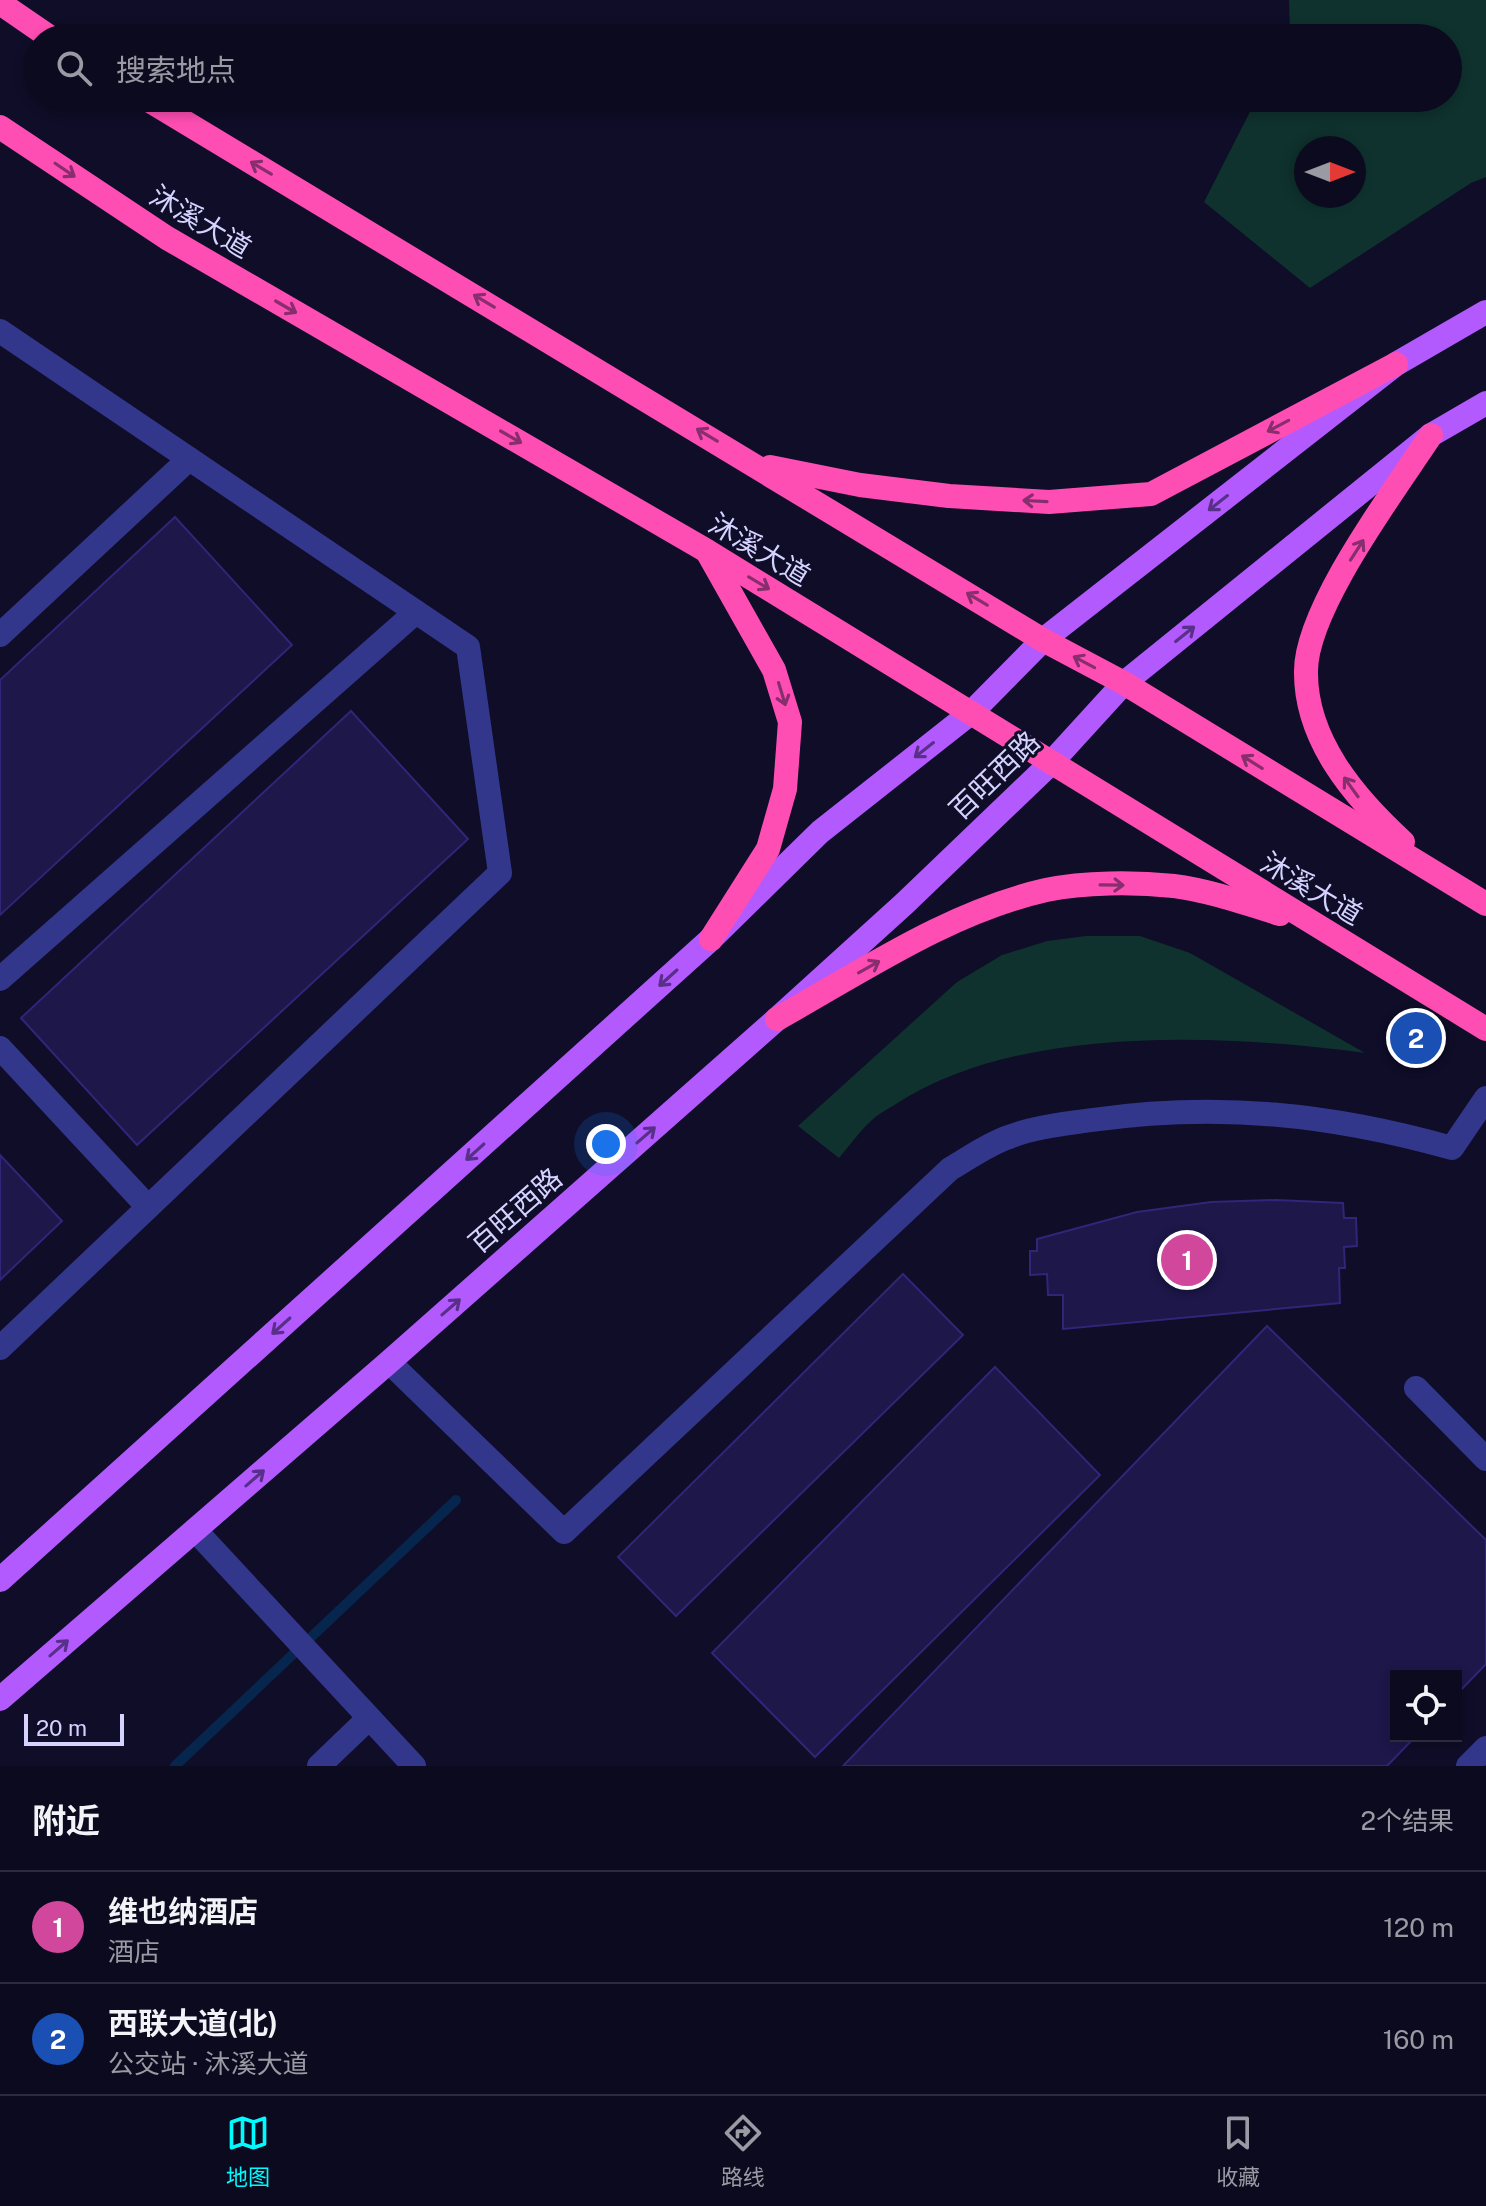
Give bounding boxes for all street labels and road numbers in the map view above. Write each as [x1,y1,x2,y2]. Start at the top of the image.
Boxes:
street label: 沐溪大道 [144,178,258,264]
street label: 沐溪大道 [703,506,817,592]
street label: 百旺西路 [942,724,1046,826]
street label: 沐溪大道 [1255,845,1369,931]
street label: 百旺西路 [462,1161,568,1259]

